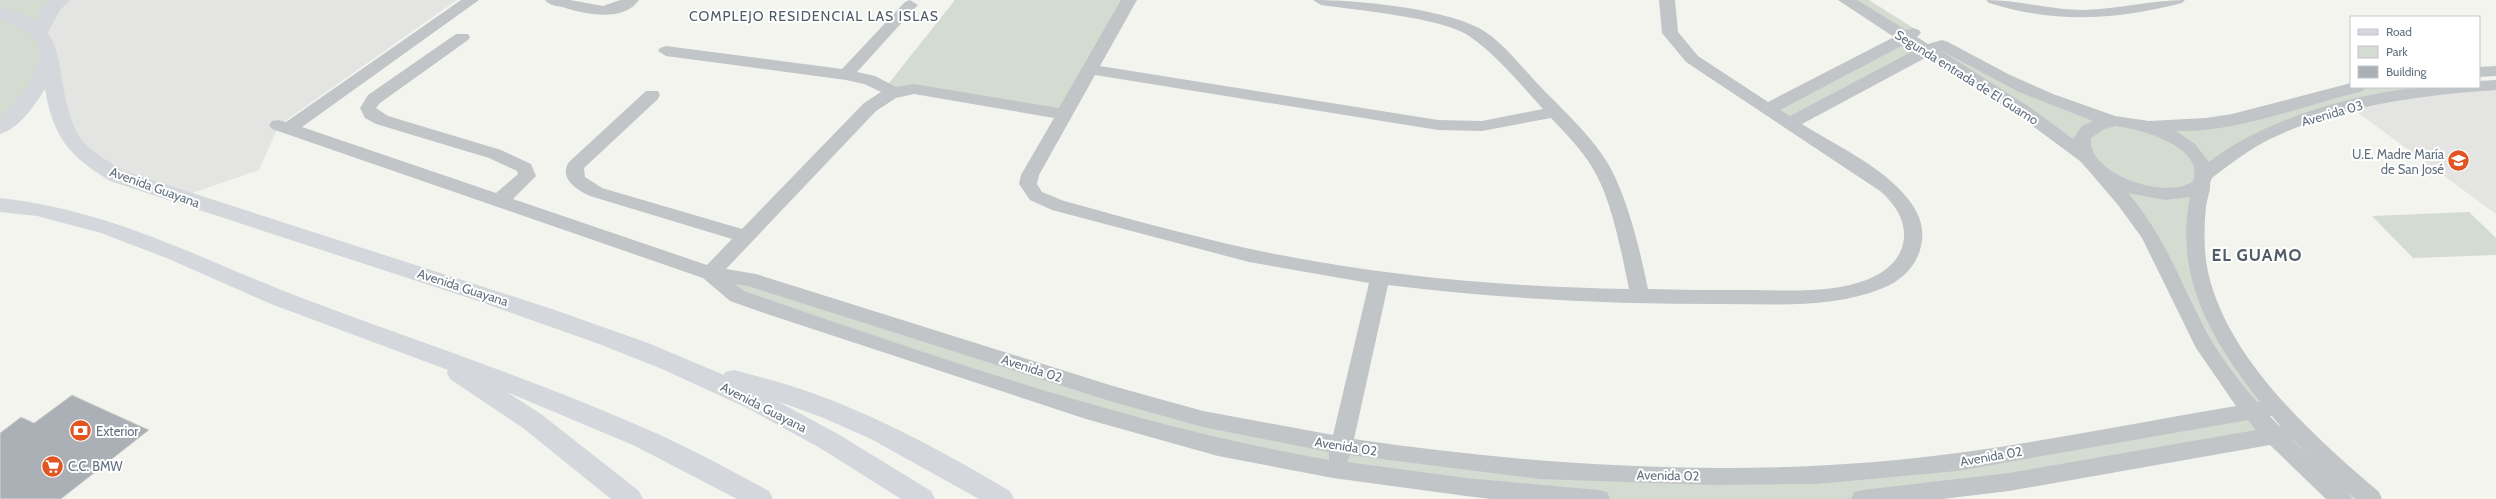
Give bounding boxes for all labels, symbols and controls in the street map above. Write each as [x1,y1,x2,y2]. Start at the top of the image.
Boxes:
district label: COMPLEJO RESIDENCIAL LAS ISLAS [689,7,939,25]
legend [2350,16,2480,88]
text: Road [2386,24,2412,39]
street label: Segunda entrada de El Guamo [1892,26,2042,128]
text: Park [2386,44,2408,59]
text: Building [2386,64,2428,79]
street label: Avenida 03 [2300,97,2364,129]
place label: U.E. Madre María de San José [2352,146,2445,177]
school or university icon: U.E. Madre María de San José [2446,148,2472,174]
street label: Avenida Guayana [108,163,203,211]
district label: EL GUAMO [2212,245,2302,265]
street label: Avenida Guayana [416,265,511,309]
street label: Avenida 02 [1000,351,1065,385]
street label: Avenida Guayana [718,378,810,436]
bank icon: Exterior [68,418,94,444]
place label: Exterior [96,423,139,439]
street label: Avenida 02 [1314,433,1378,459]
street label: Avenida 02 [1959,443,2023,469]
supermarket icon: C.C. BMW [39,453,65,479]
place label: C.C. BMW [68,458,123,474]
street label: Avenida 02 [1636,466,1700,484]

